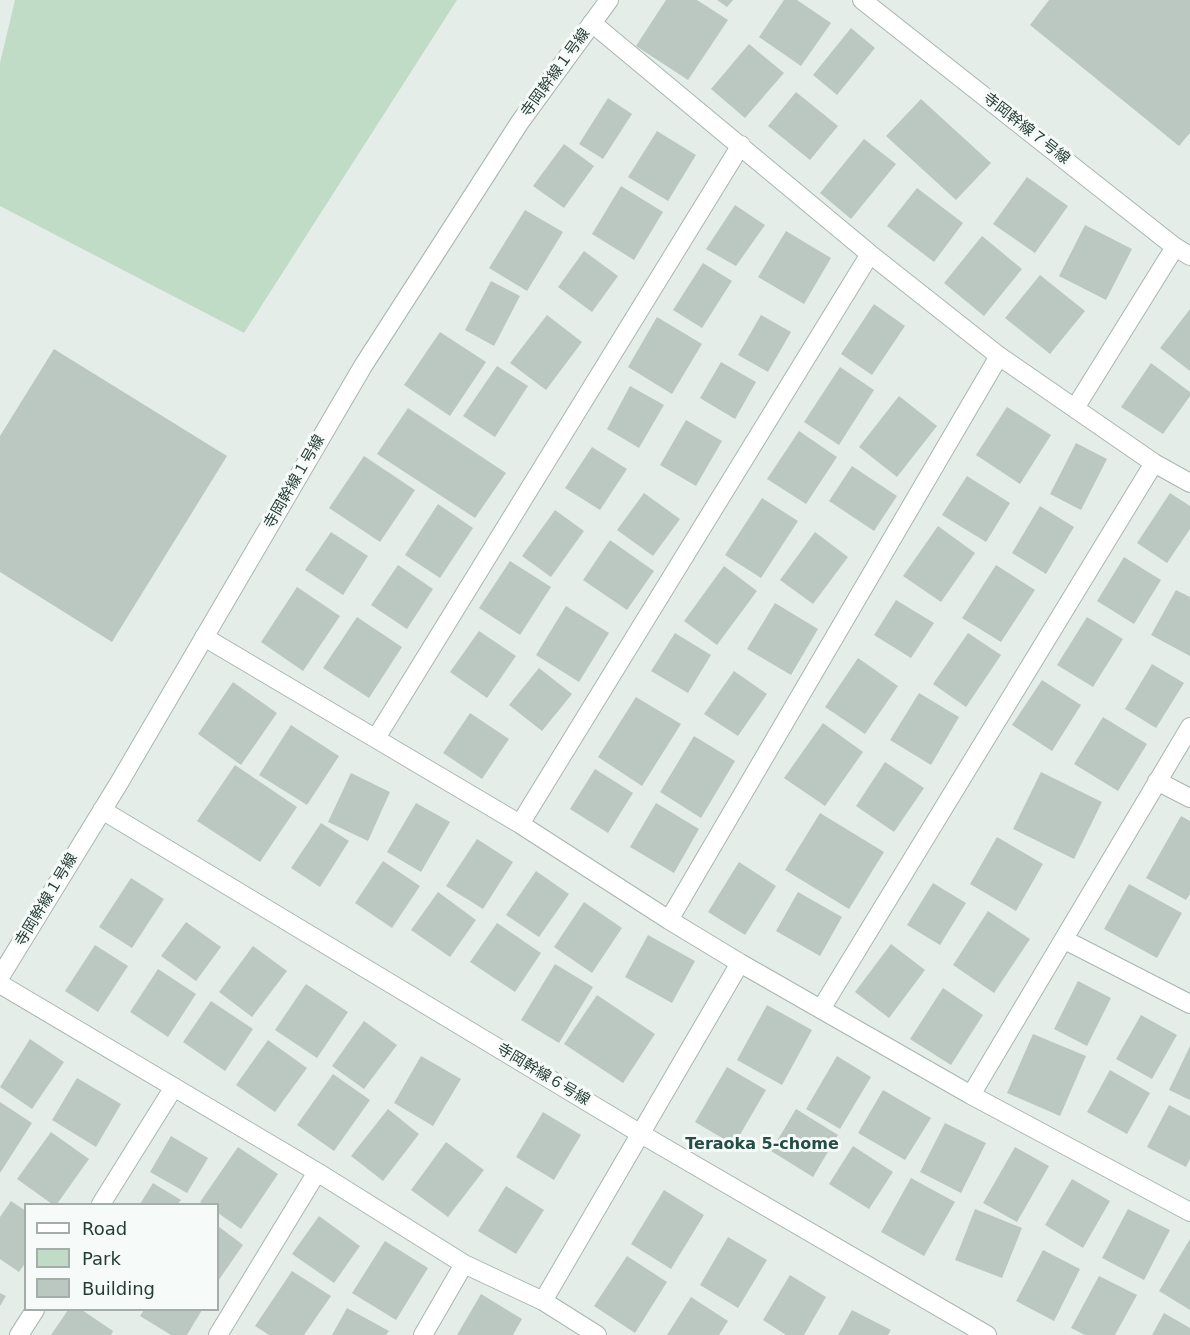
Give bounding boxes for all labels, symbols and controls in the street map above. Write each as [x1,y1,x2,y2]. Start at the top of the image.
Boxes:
street label: 寺岡幹線１号線 [518,25,594,121]
street label: 寺岡幹線７号線 [979,90,1073,168]
street label: 寺岡幹線１号線 [261,432,329,532]
street label: 寺岡幹線１号線 [12,850,82,950]
street label: 寺岡幹線６号線 [493,1040,593,1110]
district label: Teraoka 5-chome [685,1135,839,1155]
legend [24,1203,219,1311]
text: Road [82,1218,127,1239]
text: Park [82,1248,121,1269]
text: Building [82,1278,155,1299]

